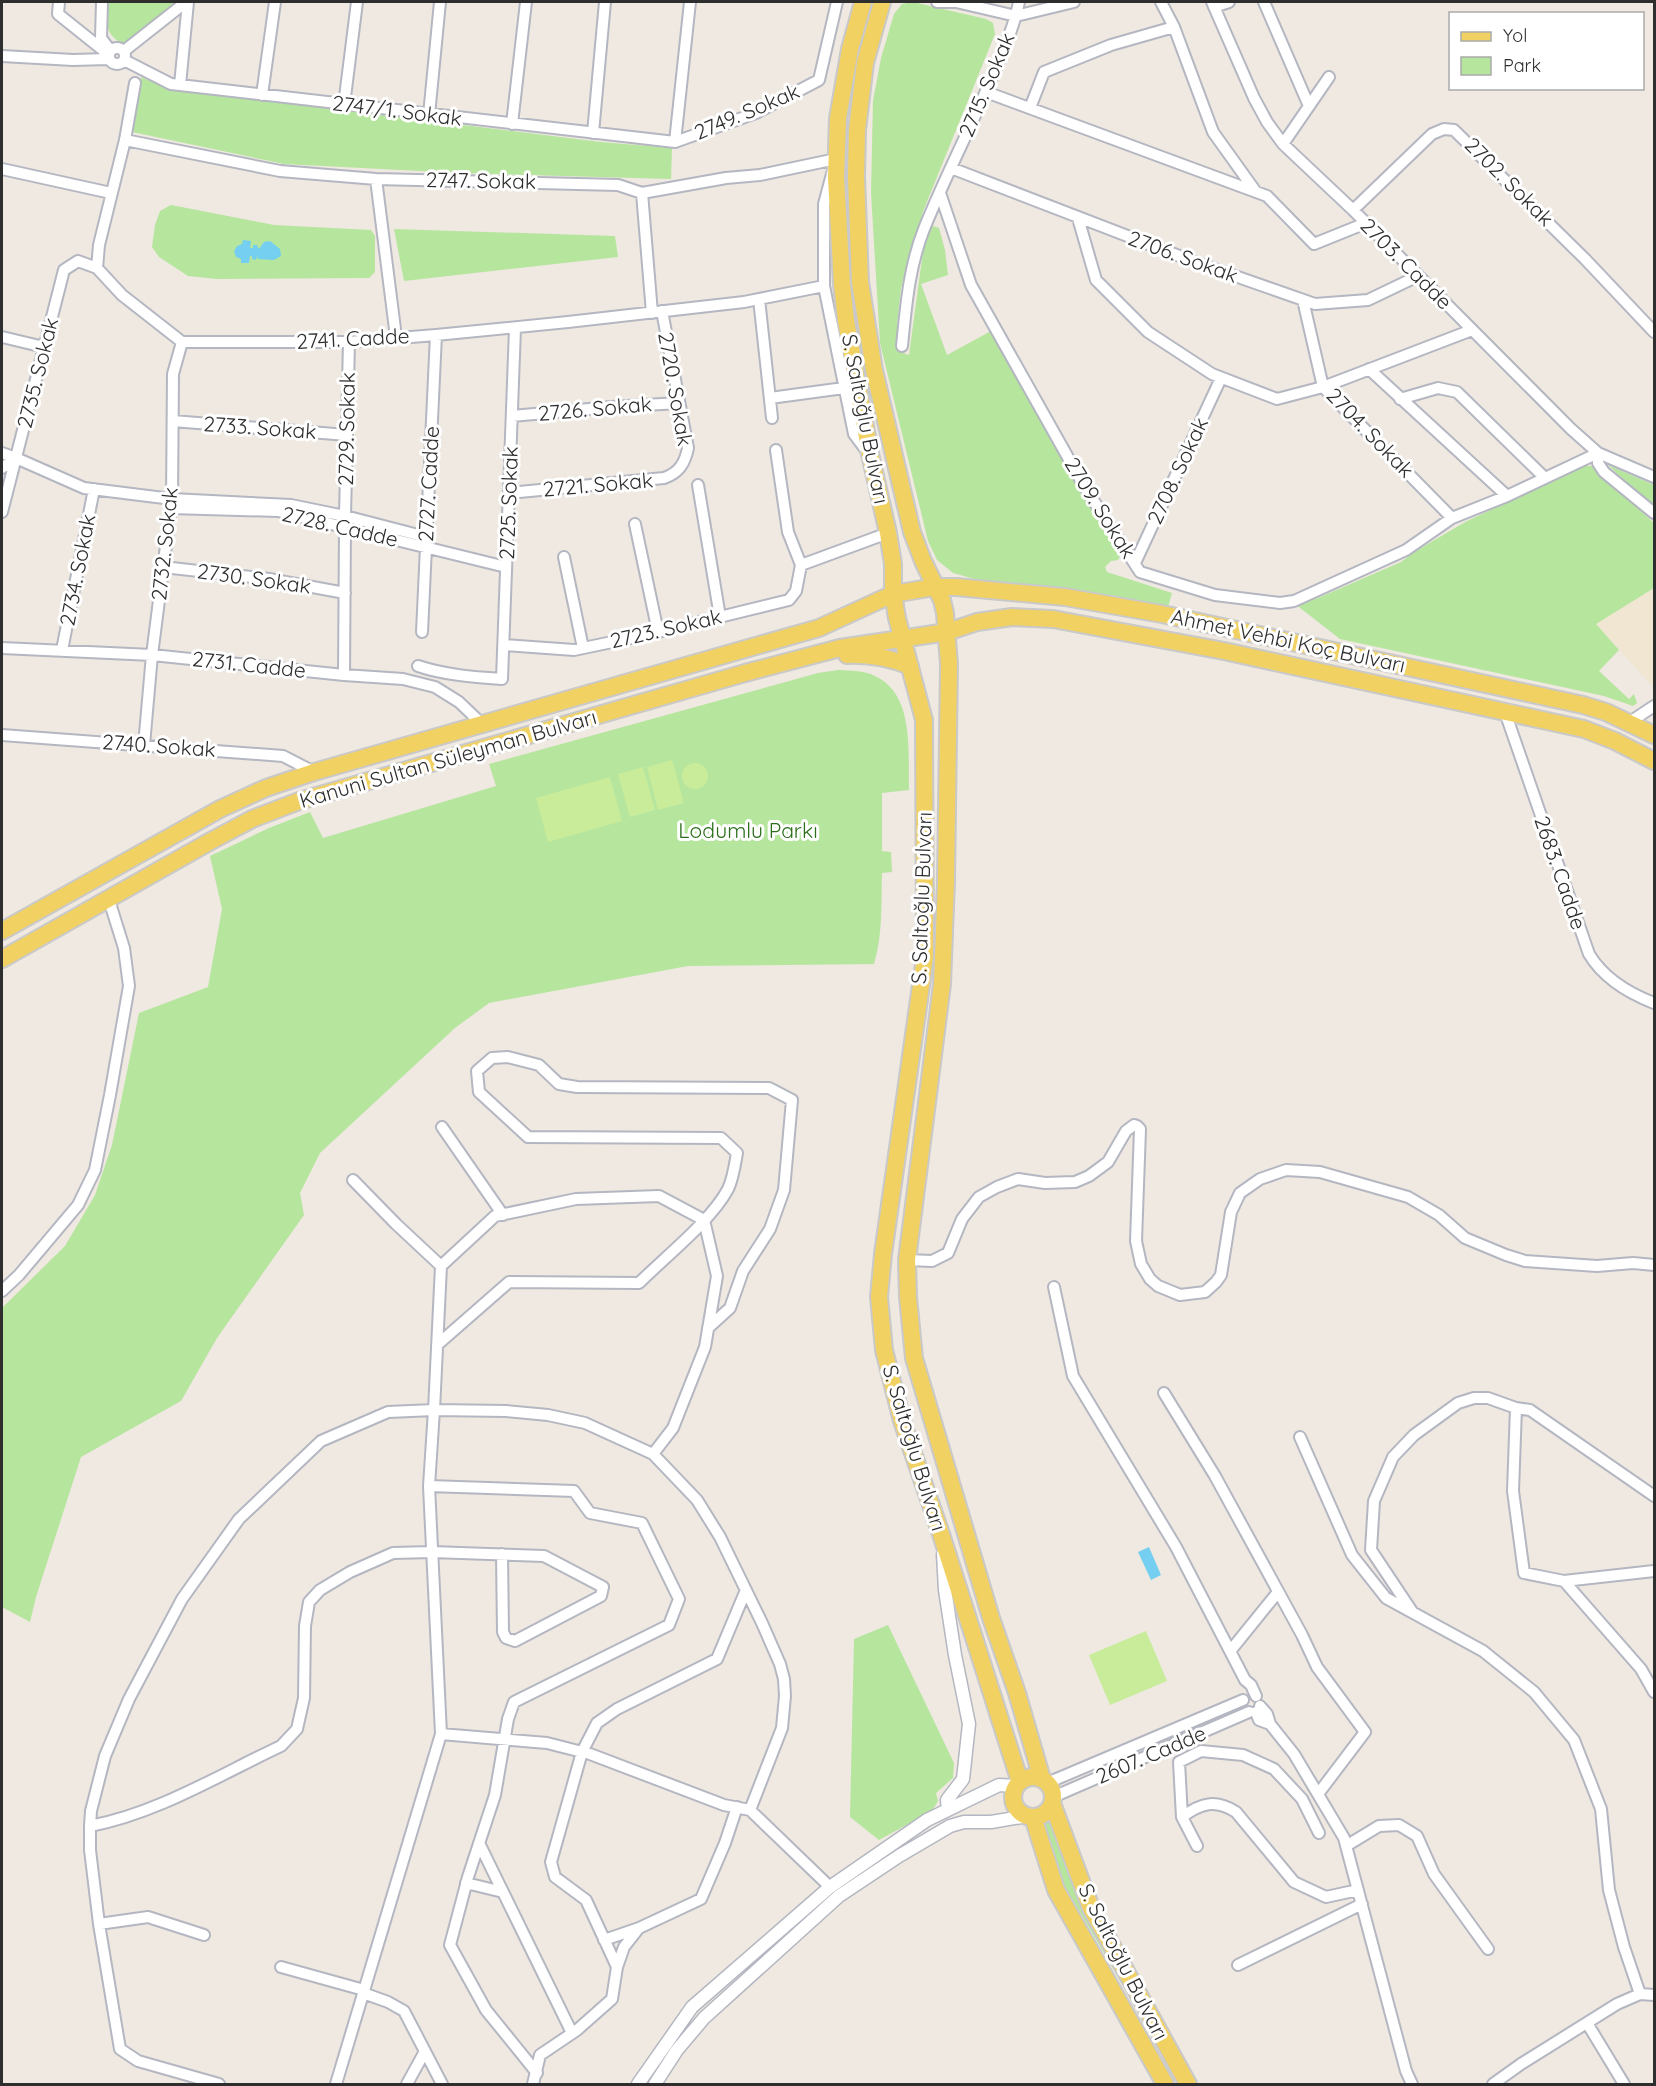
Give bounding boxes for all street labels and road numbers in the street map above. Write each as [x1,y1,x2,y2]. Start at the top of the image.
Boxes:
street label: 2715. Sokak [952,29,1020,141]
street label: 2749. Sokak [690,77,803,145]
street label: 2747/1. Sokak [331,89,463,131]
street label: 2702. Sokak [1460,131,1560,231]
street label: 2747. Sokak [426,166,536,194]
street label: 2703. Cadde [1356,212,1458,314]
street label: 2706. Sokak [1125,224,1242,288]
street label: 2735. Sokak [11,315,63,431]
street label: 2741. Cadde [296,322,410,354]
street label: 2720. Sokak [653,330,699,448]
street label: S. Saltoğlu Bulvarı [837,332,895,506]
street label: 2729. Sokak [332,372,360,486]
street label: 2704. Sokak [1322,382,1420,483]
street label: 2726. Sokak [537,390,653,426]
street label: 2733. Sokak [203,410,317,444]
street label: 2708. Sokak [1141,413,1213,528]
street label: 2727. Cadde [412,425,444,543]
street label: 2725. Sokak [493,446,523,560]
street label: 2709. Sokak [1059,452,1142,563]
street label: 2721. Sokak [542,466,654,502]
street label: 2732. Sokak [145,486,183,602]
street label: 2728. Cadde [280,500,401,552]
street label: 2734. Sokak [53,512,101,628]
street label: 2730. Sokak [196,557,313,599]
street label: Ahmet Vehbi Koç Bulvarı [1169,602,1408,678]
street label: 2723. Sokak [607,603,724,653]
street label: 2731. Cadde [191,645,307,683]
street label: Kanuni Sultan Süleyman Bulvarı [296,703,599,813]
street label: 2740. Sokak [101,728,217,762]
street label: S. Saltoğlu Bulvarı [905,811,937,984]
street label: 2683. Cadde [1529,812,1593,933]
street label: S. Saltoğlu Bulvarı [877,1362,953,1534]
street label: 2607. Cadde [1092,1719,1210,1789]
street label: S. Saltoğlu Bulvarı [1073,1879,1175,2044]

